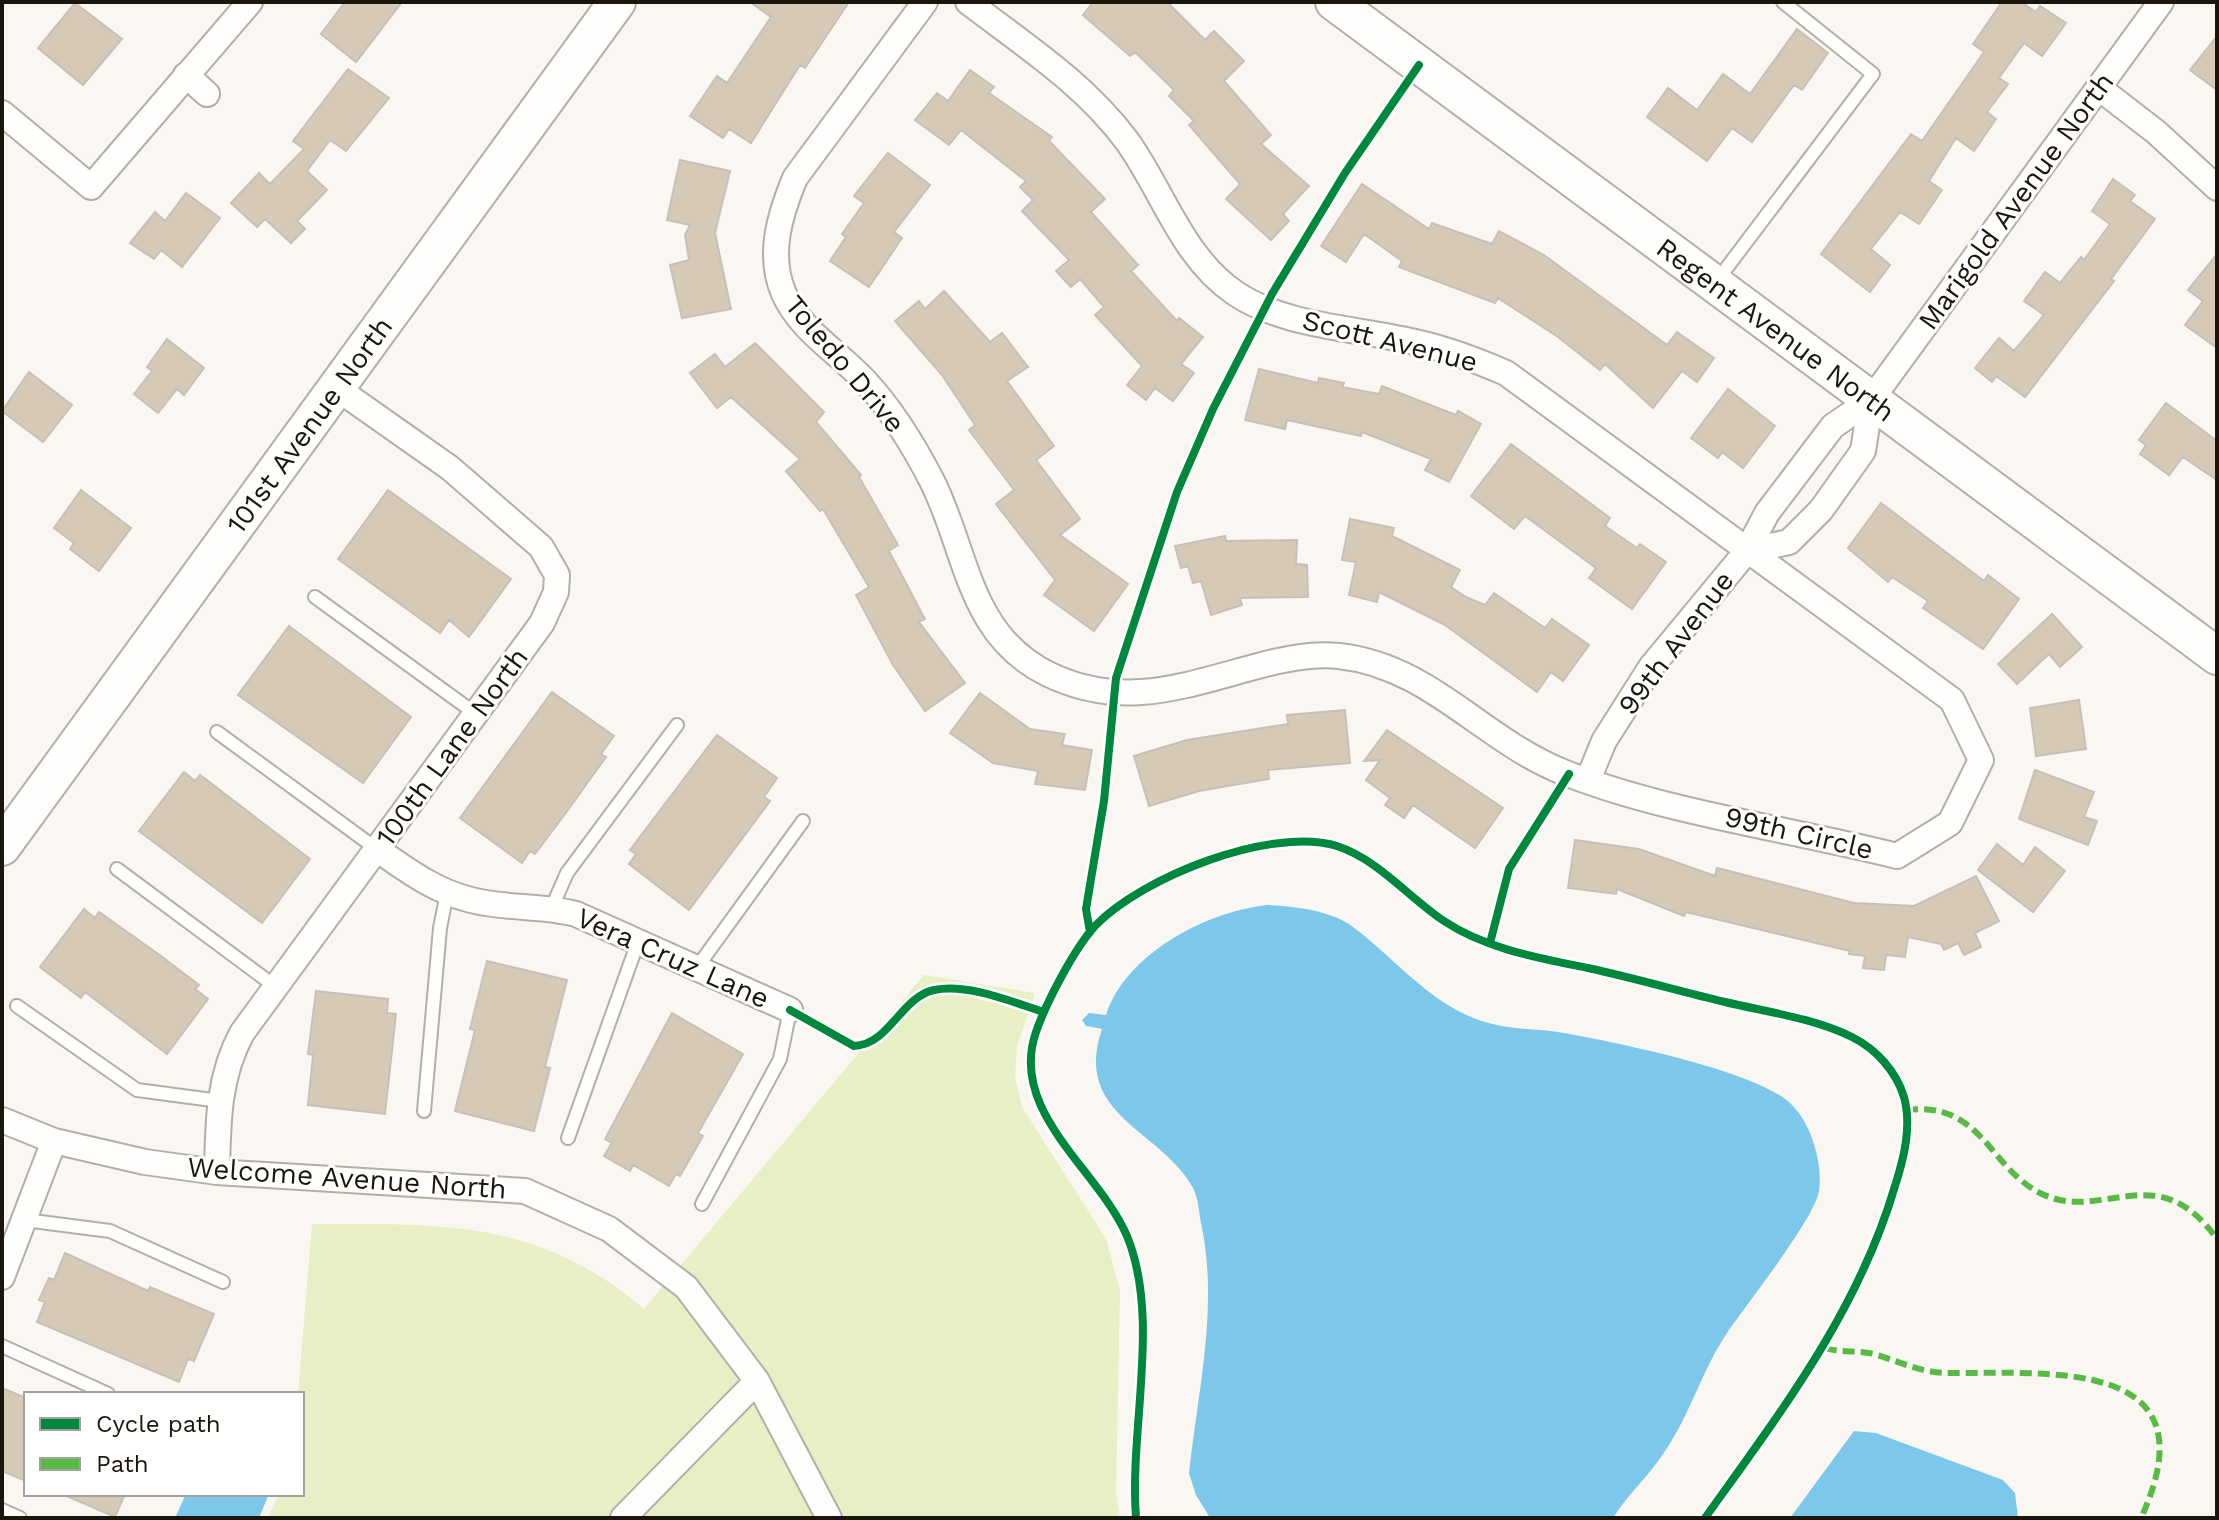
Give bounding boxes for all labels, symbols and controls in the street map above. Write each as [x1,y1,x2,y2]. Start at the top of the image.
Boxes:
street label: Marigold Avenue North [1912,66,2120,336]
street label: Regent Avenue North [1650,230,1902,428]
street label: Toledo Drive [778,289,912,439]
street label: Scott Avenue [1299,303,1481,379]
street label: 101st Avenue North [219,310,399,540]
street label: 99th Avenue [1611,565,1741,721]
street label: 100th Lane North [369,642,535,852]
street label: 99th Circle [1722,800,1876,866]
street label: Vera Cruz Lane [572,901,774,1015]
street label: Welcome Avenue North [186,1150,508,1206]
legend [24,1392,304,1496]
text: Cycle path [96,1410,221,1438]
text: Path [96,1450,149,1478]

